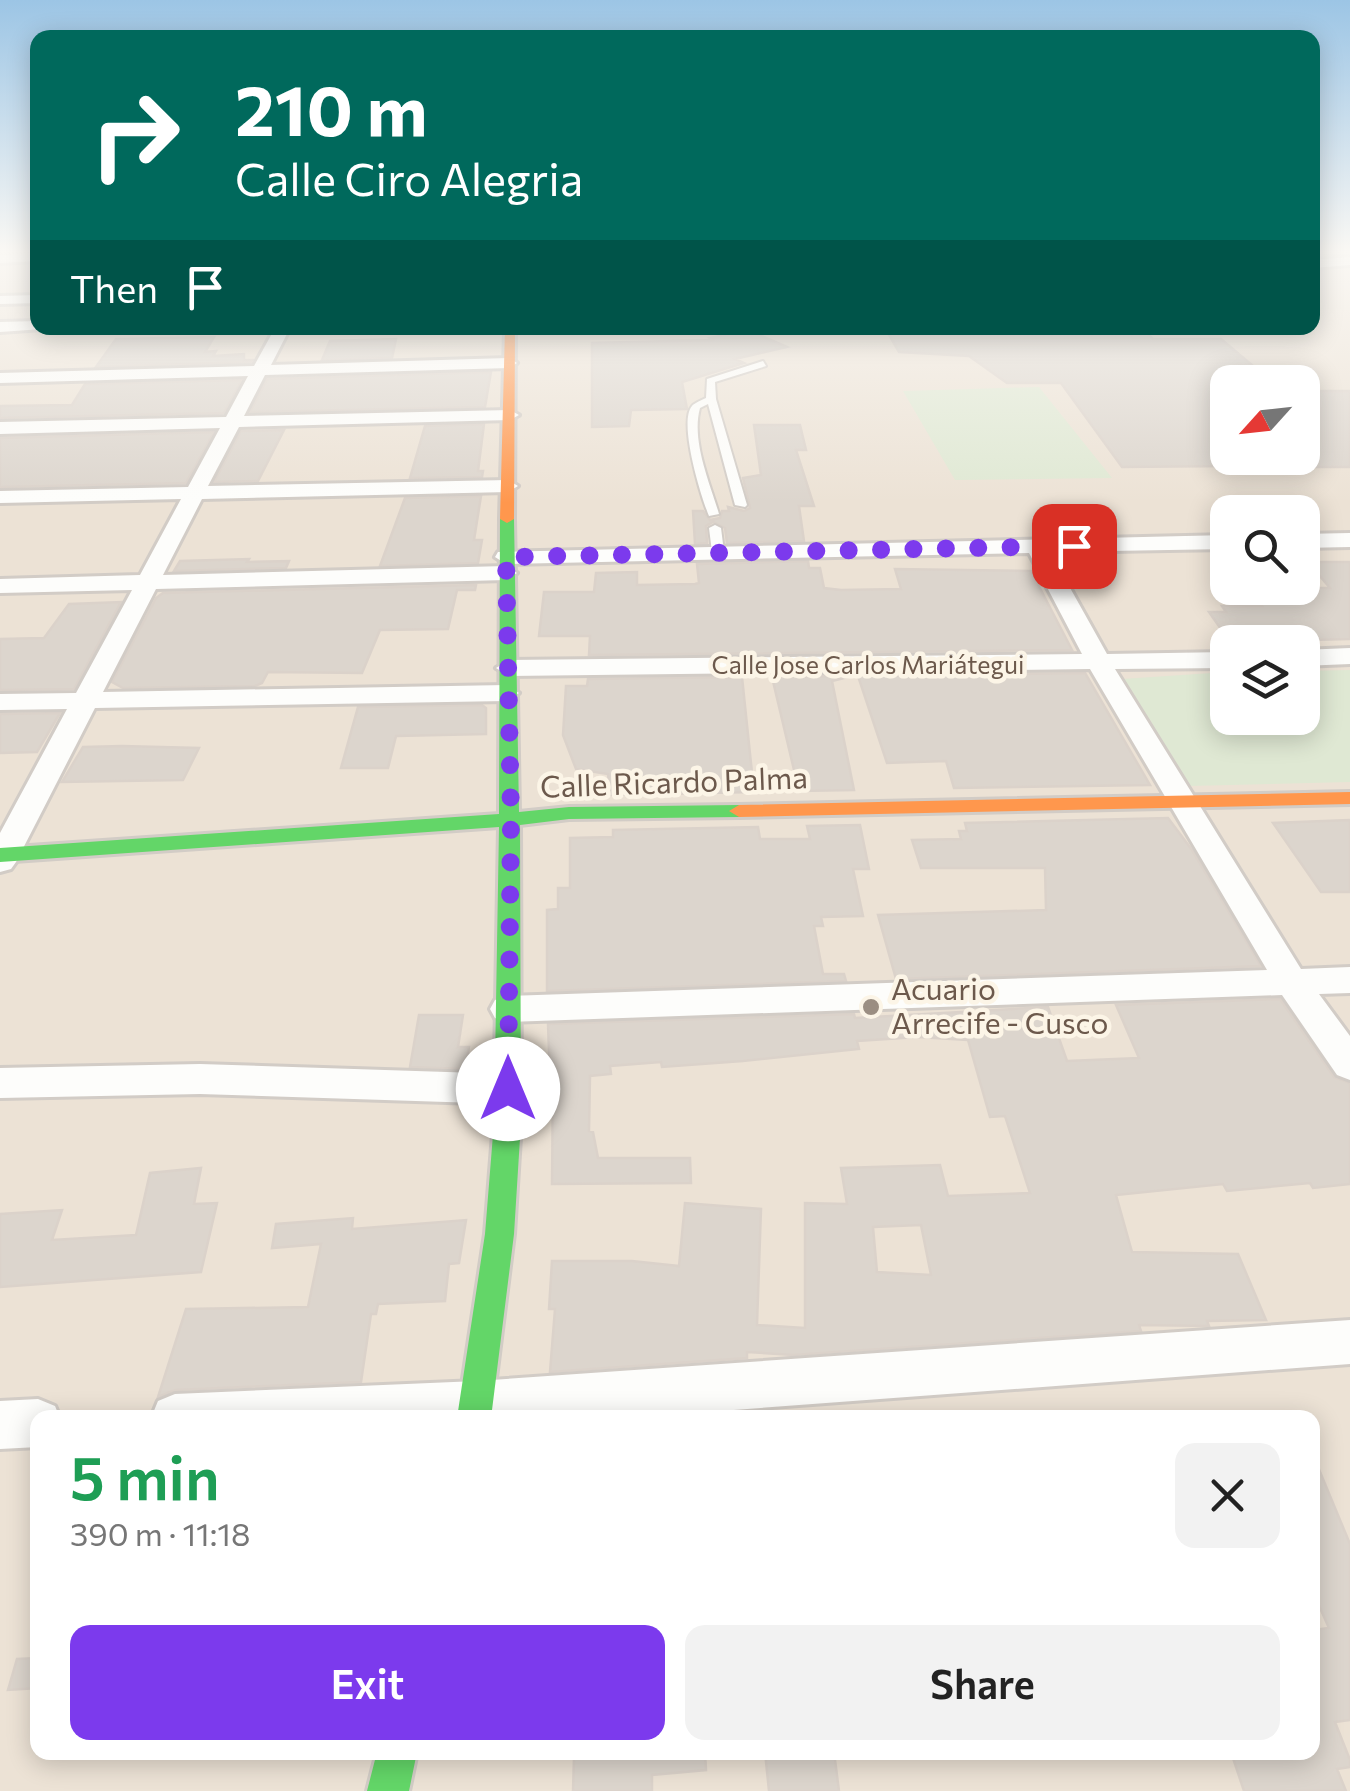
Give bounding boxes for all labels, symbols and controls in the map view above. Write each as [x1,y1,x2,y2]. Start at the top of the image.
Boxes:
text: 210 m [235,65,427,150]
icon: right [70,70,200,200]
text: Calle Ciro Alegria [235,150,583,205]
icon: arrive [178,260,233,315]
text: Then [70,264,158,311]
north arrow [1210,365,1320,475]
map controls [1210,365,1320,735]
button: search [1210,495,1320,605]
pin [1032,504,1117,589]
icon: arrive [1047,519,1102,574]
button: layers [1210,625,1320,735]
street label: Calle Jose Carlos Mariátegui [712,649,1024,679]
street label: Calle Ricardo Palma [539,757,808,804]
place label: Acuario Arrecife - Cusco [891,969,1108,1040]
marker: Acuario Arrecife - Cusco [860,996,882,1018]
position arrow [456,1037,560,1141]
text: 5 min [70,1439,220,1512]
button: close [1175,1443,1280,1548]
text: 390 m · 11:18 [70,1513,250,1553]
button: Exit [70,1625,665,1740]
button: Share [685,1625,1280,1740]

